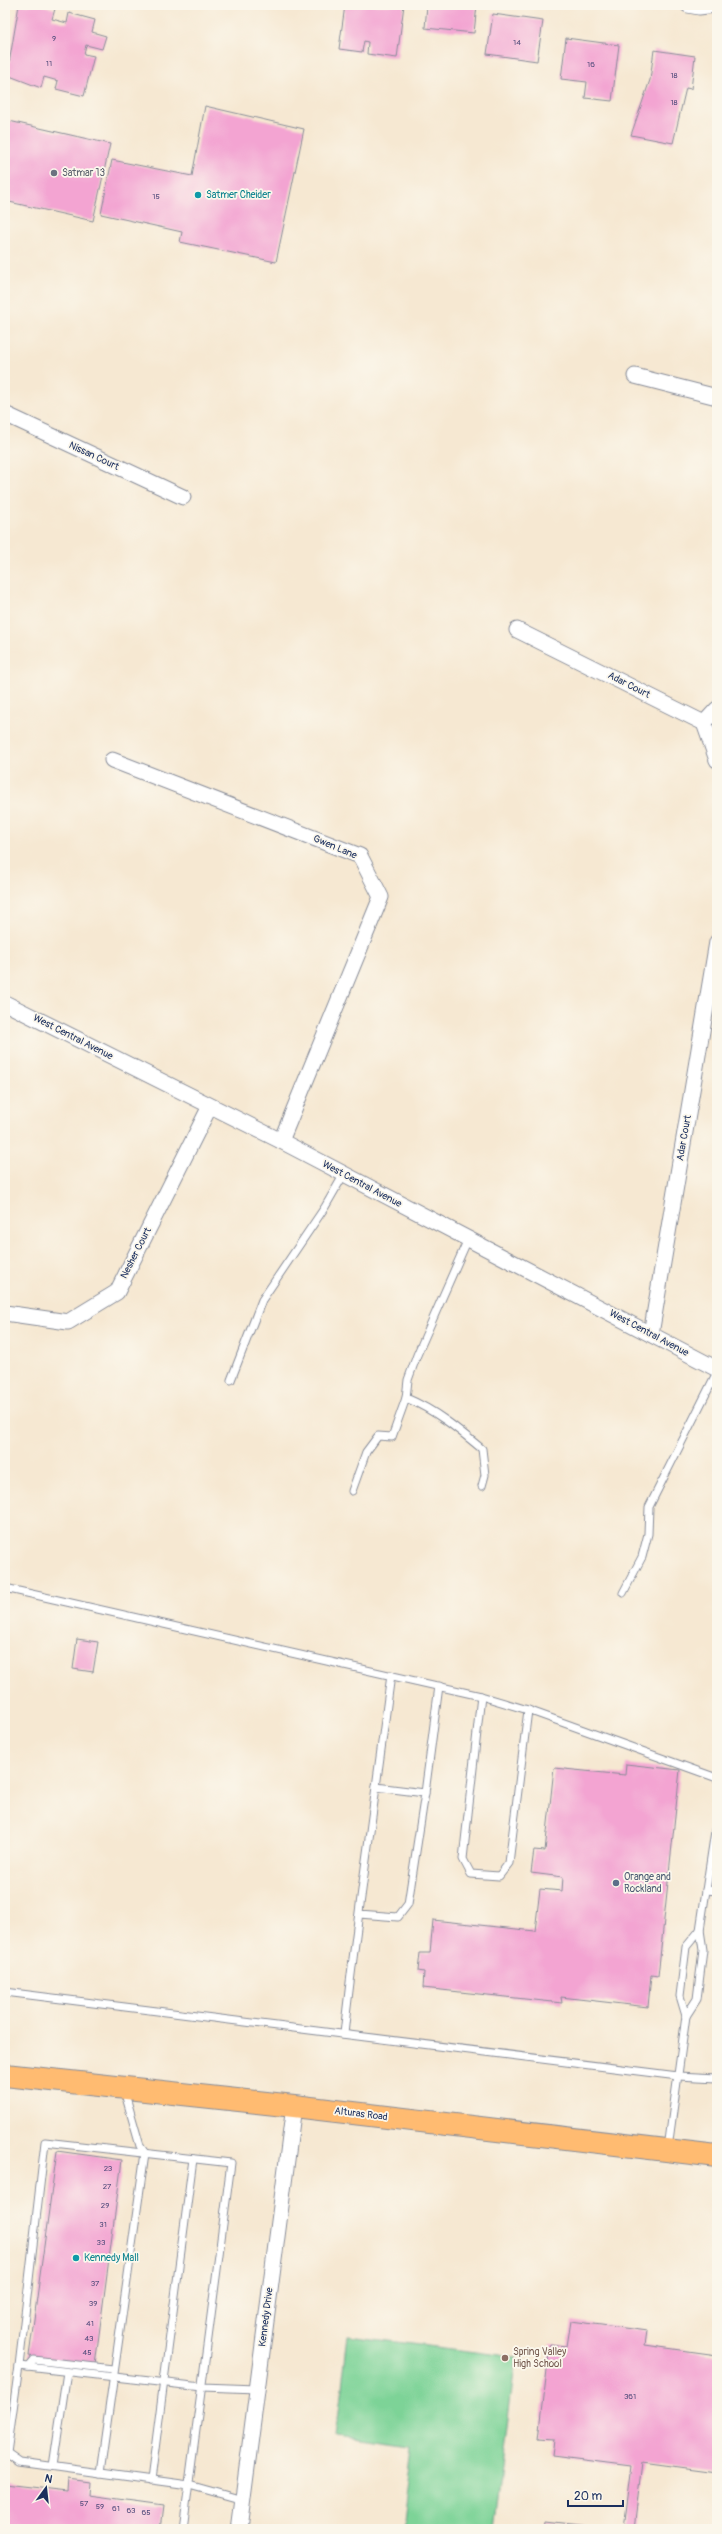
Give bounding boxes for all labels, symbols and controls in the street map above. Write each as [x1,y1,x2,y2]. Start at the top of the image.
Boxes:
house number: 9 [52,34,56,43]
house number: 14 [513,38,521,47]
house number: 11 [46,59,52,68]
house number: 16 [587,60,595,69]
house number: 18 [670,71,678,80]
house number: 18 [670,98,678,107]
place label: Satmar 13 [62,167,105,179]
marker: Satmar 13 [49,168,59,178]
place label: Satmer Cheider [206,189,271,201]
marker: Satmer Cheider [193,190,203,200]
house number: 15 [152,192,160,201]
street label: Nissan Court [67,439,122,473]
street label: Adar Court [606,669,653,701]
street label: Gwen Lane [311,832,359,862]
street label: West Central Avenue [31,1012,115,1062]
street label: Adar Court [674,1113,694,1162]
street label: West Central Avenue [320,1158,404,1210]
street label: Nesher Court [118,1225,154,1281]
street label: West Central Avenue [607,1307,691,1359]
place label: Orange and Rockland [624,1871,671,1895]
marker: Orange and Rockland [611,1878,621,1888]
street label: Alturas Road [334,2105,388,2123]
house number: 23 [104,2164,113,2173]
house number: 27 [103,2182,112,2191]
house number: 29 [101,2201,109,2210]
house number: 31 [99,2220,107,2229]
house number: 33 [97,2238,106,2247]
place label: Kennedy Mall [84,2252,139,2264]
marker: Kennedy Mall [71,2253,81,2263]
house number: 37 [91,2279,100,2288]
street label: Kennedy Drive [256,2287,276,2347]
house number: 39 [89,2299,97,2308]
house number: 41 [86,2319,94,2328]
house number: 43 [84,2334,94,2343]
place label: Spring Valley High School [513,2346,567,2370]
house number: 45 [83,2348,91,2357]
marker: Spring Valley High School [500,2353,510,2363]
house number: 361 [624,2392,636,2401]
north arrow [26,2468,66,2508]
text: N [43,2472,54,2486]
scale bar [568,2482,623,2508]
text: 20 m [574,2489,603,2504]
house number: 57 [80,2499,89,2508]
house number: 59 [96,2502,104,2511]
house number: 61 [112,2504,120,2513]
house number: 63 [126,2506,136,2515]
house number: 65 [142,2508,151,2517]

